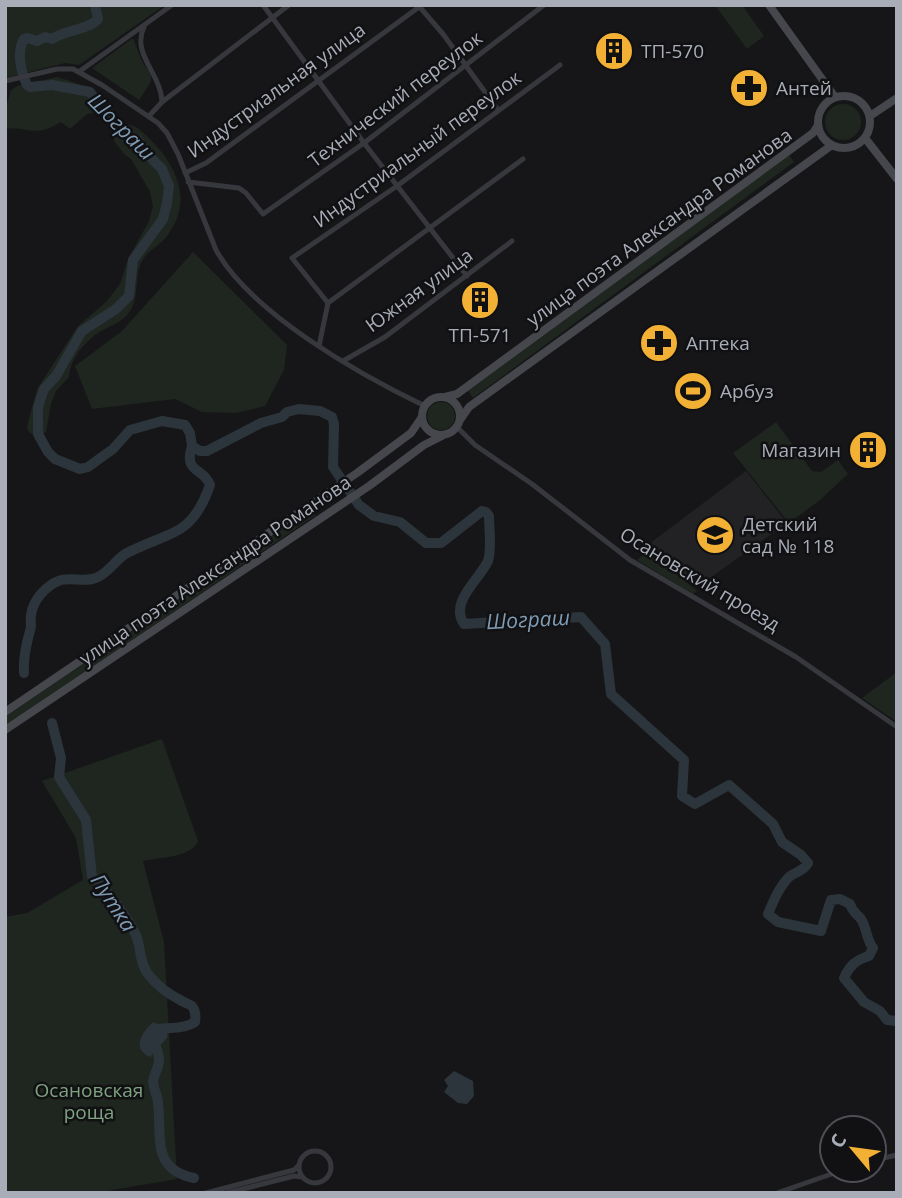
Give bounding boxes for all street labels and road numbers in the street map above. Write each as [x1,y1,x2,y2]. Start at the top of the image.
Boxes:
street label: Индустриальная улица [182,17,370,163]
street label: Технический переулок [303,25,488,173]
street label: Индустриальный переулок [308,65,526,233]
street label: улица поэта Александра Романова [521,122,797,332]
street label: Южная улица [360,242,478,338]
street label: улица поэта Александра Романова [74,469,356,671]
street label: Осановский проезд [615,521,785,637]

